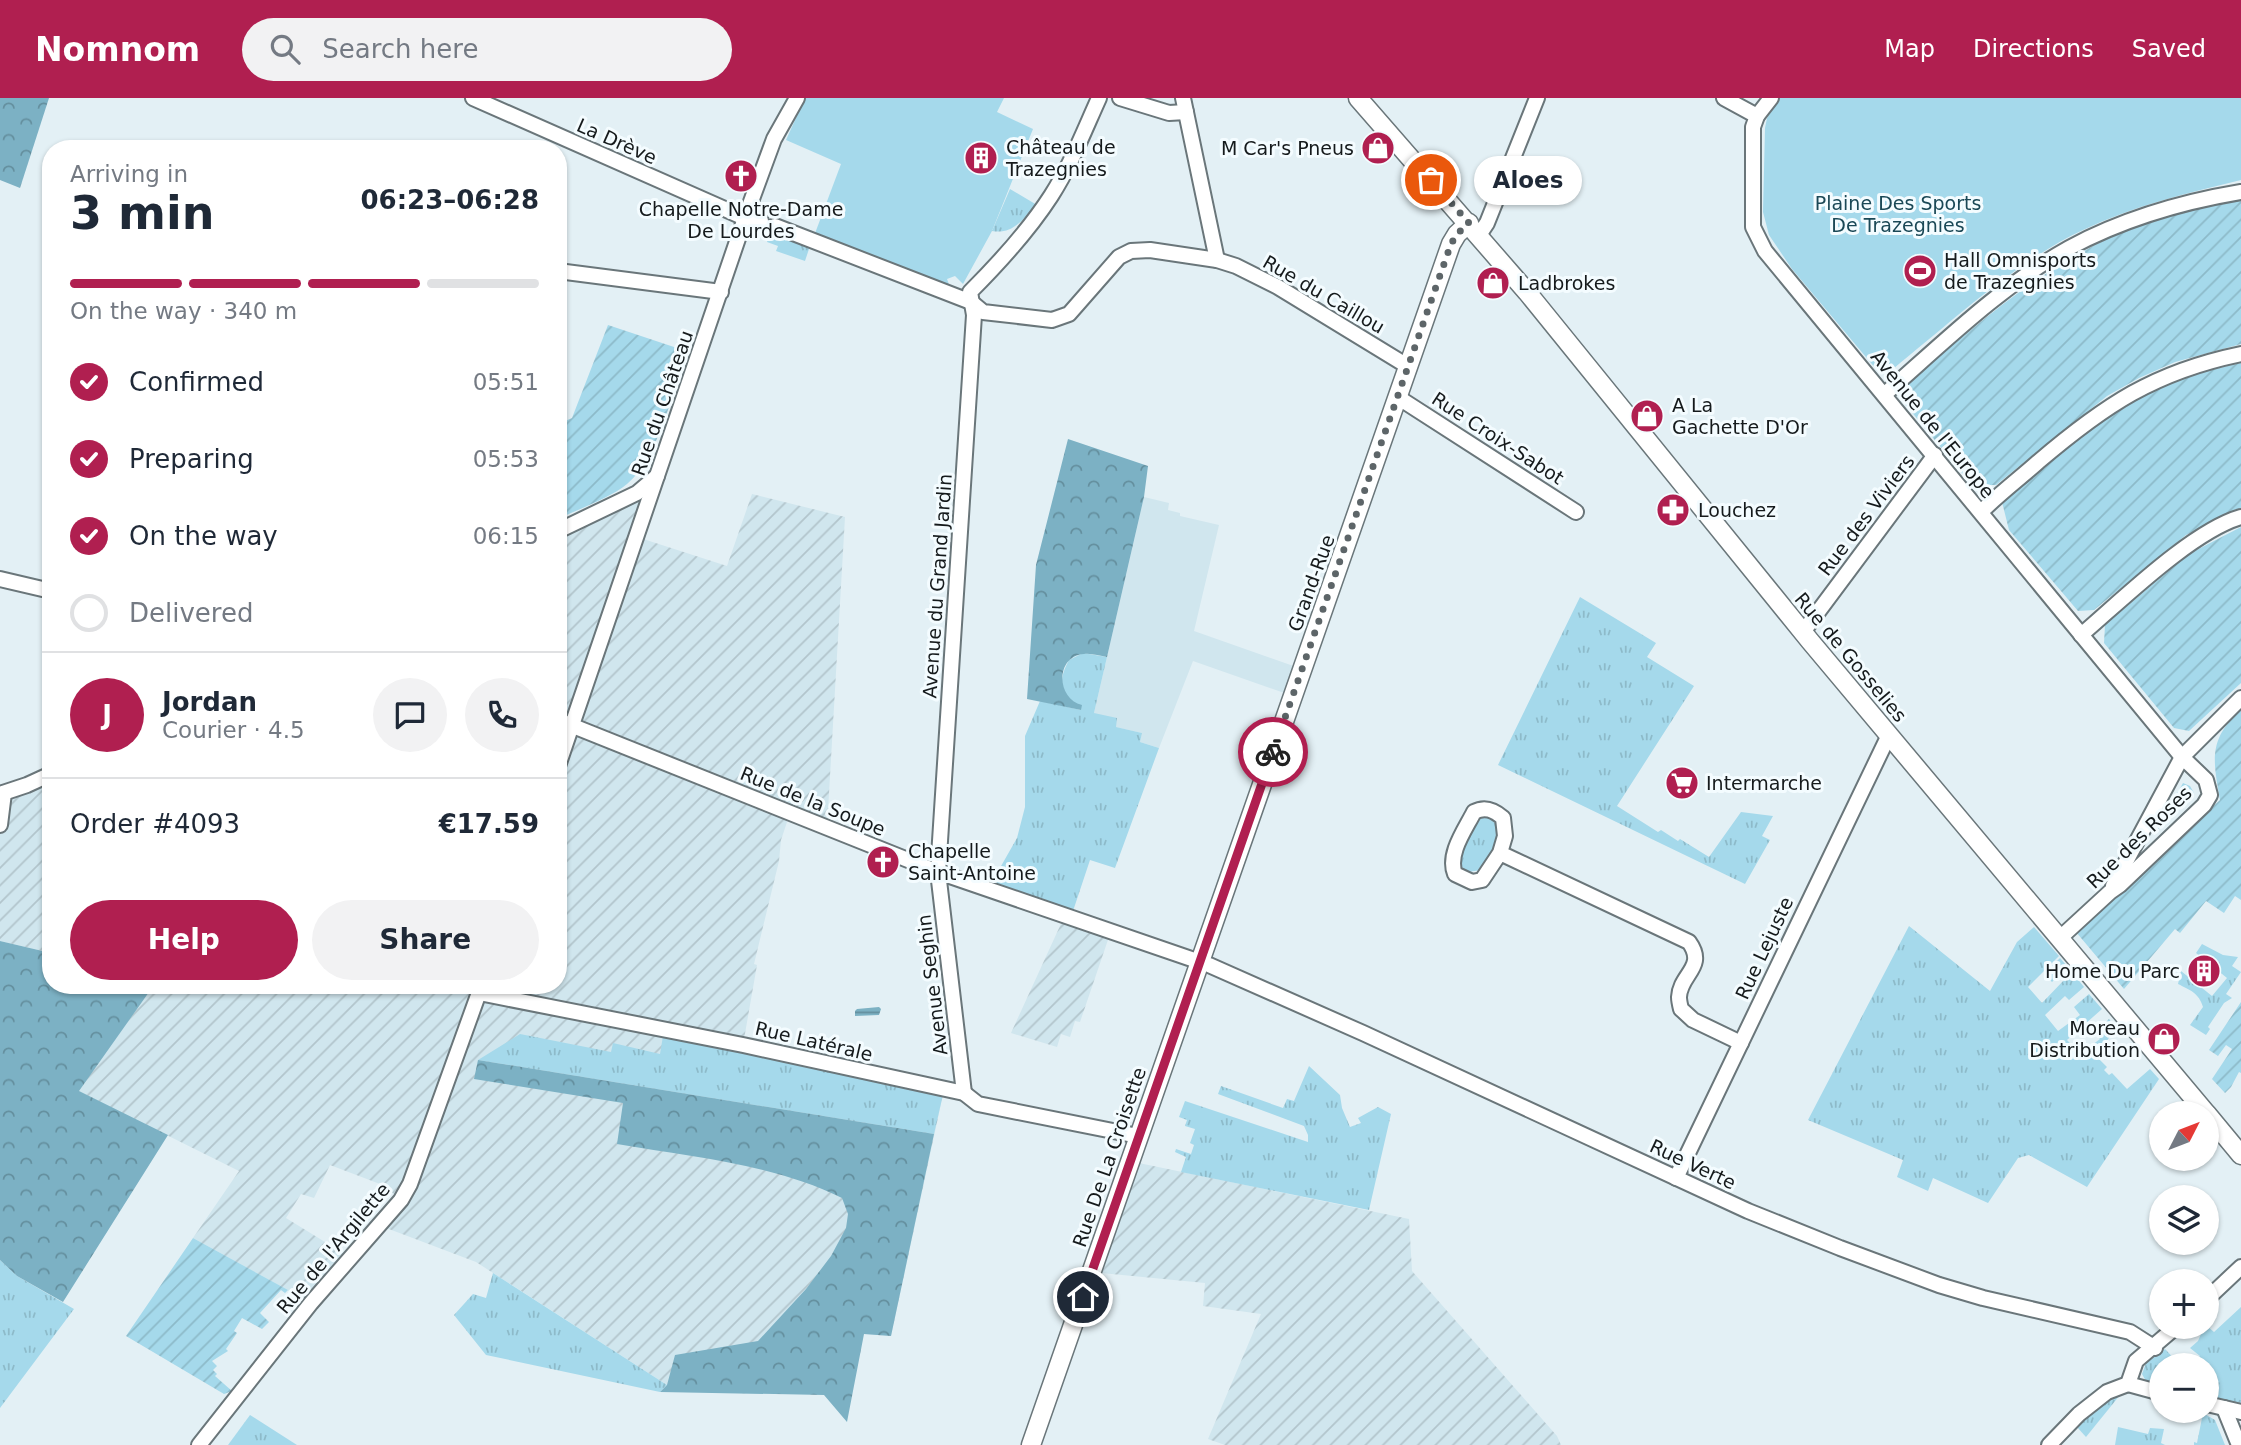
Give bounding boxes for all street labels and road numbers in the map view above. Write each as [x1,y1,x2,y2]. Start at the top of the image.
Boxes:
street label: La Drève [574,114,660,168]
street label: Rue du Caillou [1259,250,1389,338]
street label: Rue du Château [627,328,697,478]
street label: Avenue de l'Europe [1867,346,1999,502]
street label: Rue Croix-Sabot [1428,387,1568,489]
street label: Rue des Viviers [1813,450,1919,580]
street label: Avenue du Grand Jardin [918,473,956,699]
street label: Grand-Rue [1283,532,1339,634]
street label: Rue de Gosselies [1791,588,1911,726]
street label: Rue de la Soupe [737,762,889,840]
street label: Rue des Roses [2082,781,2196,893]
street label: Rue Lejuste [1731,893,1797,1003]
street label: Avenue Seghin [912,913,952,1057]
street label: Rue Latérale [753,1017,875,1065]
street label: Rue De La Croisette [1068,1064,1150,1250]
street label: Rue Verte [1647,1135,1739,1193]
street label: Rue de l'Argilette [272,1178,394,1318]

